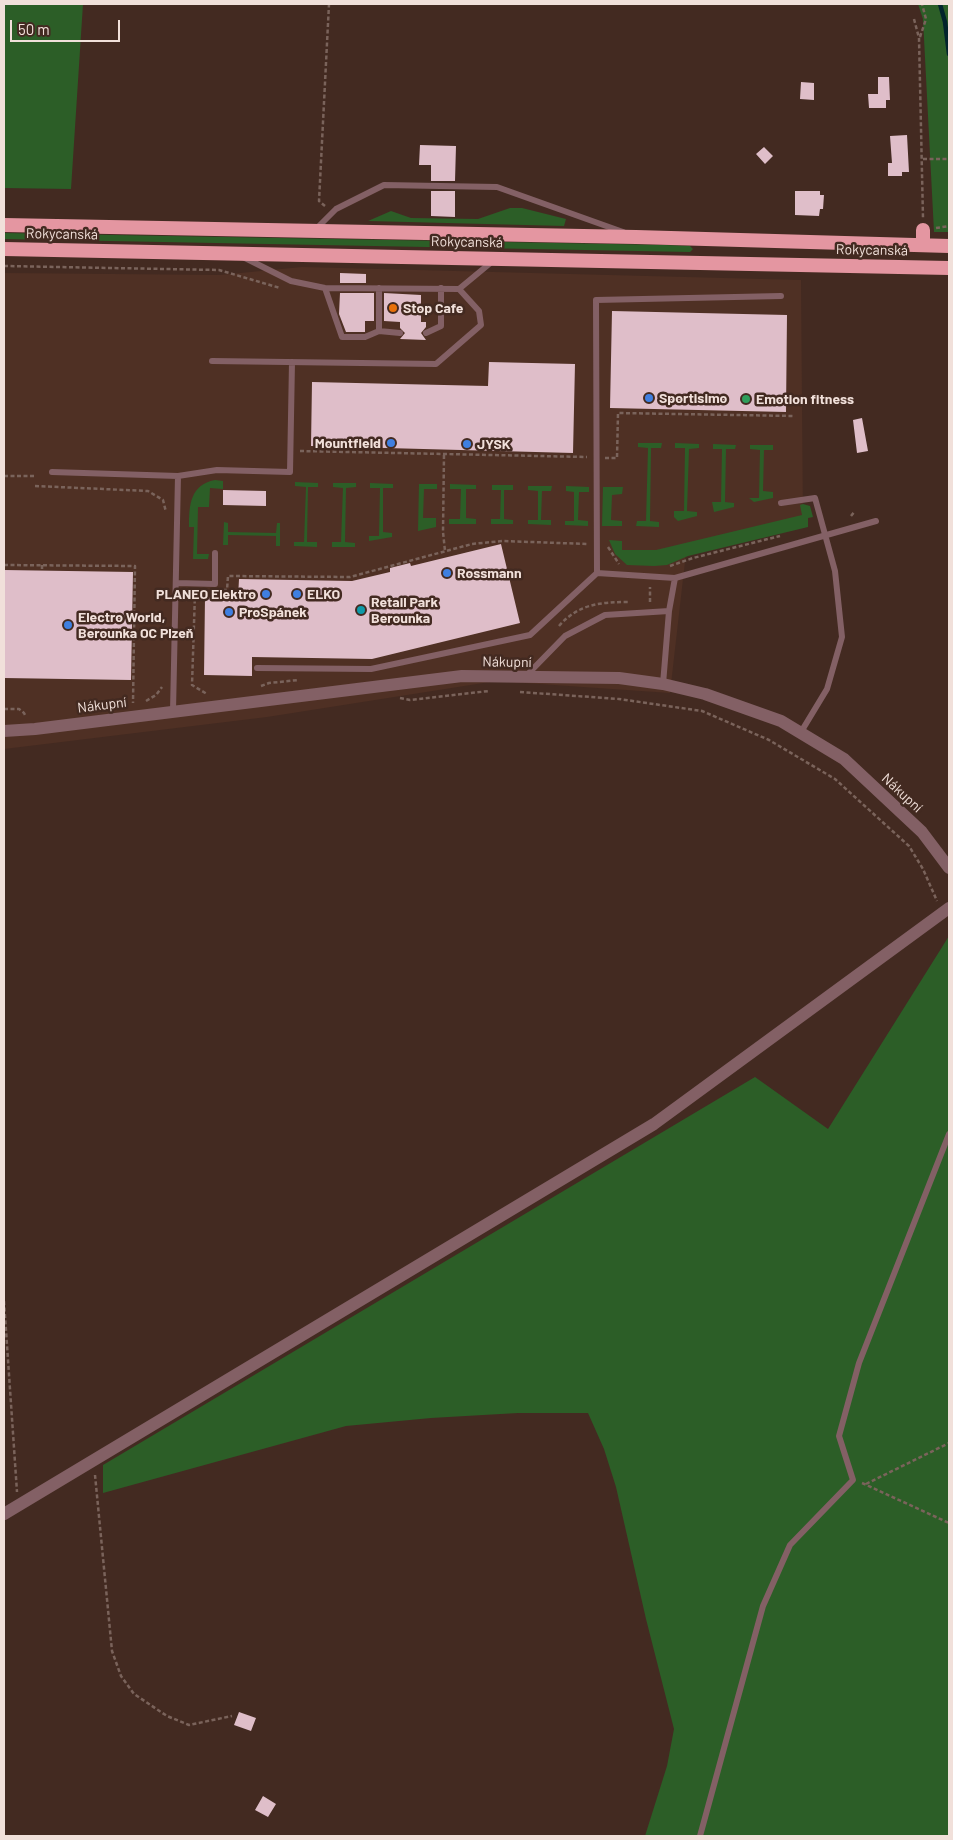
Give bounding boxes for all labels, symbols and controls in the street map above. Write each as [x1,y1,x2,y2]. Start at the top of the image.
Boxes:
scale bar [12,10,122,42]
text: 50 m [18,20,50,38]
street label: Rokycanská [26,225,98,243]
street label: Rokycanská [431,233,503,251]
street label: Rokycanská [836,241,908,259]
place label: Stop Cafe [403,300,463,316]
marker: Stop Cafe [387,302,399,314]
place label: Sportisimo [659,390,727,406]
place label: Emotion fitness [756,391,854,407]
marker: Sportisimo [643,392,655,404]
marker: Emotion fitness [740,393,752,405]
place label: Mountfield [315,435,381,451]
place label: JYSK [477,436,510,452]
marker: Mountfield [385,437,397,449]
marker: JYSK [461,438,473,450]
place label: Rossmann [457,565,522,581]
marker: Rossmann [441,567,453,579]
place label: PLANEO Elektro [156,586,256,602]
place label: ELKO [307,586,340,602]
marker: PLANEO Elektro [260,588,272,600]
marker: ELKO [291,588,303,600]
place label: Retail Park Berounka [371,594,438,626]
place label: ProSpánek [239,604,307,620]
marker: Retail Park Berounka [355,604,367,616]
marker: ProSpánek [223,606,235,618]
place label: Electro World, Berounka OC Plzeň [78,609,193,642]
marker: Electro World, Berounka OC Plzeň [62,619,74,631]
street label: Nákupní [482,653,532,671]
street label: Nákupní [76,694,128,716]
street label: Nákupní [878,770,926,816]

